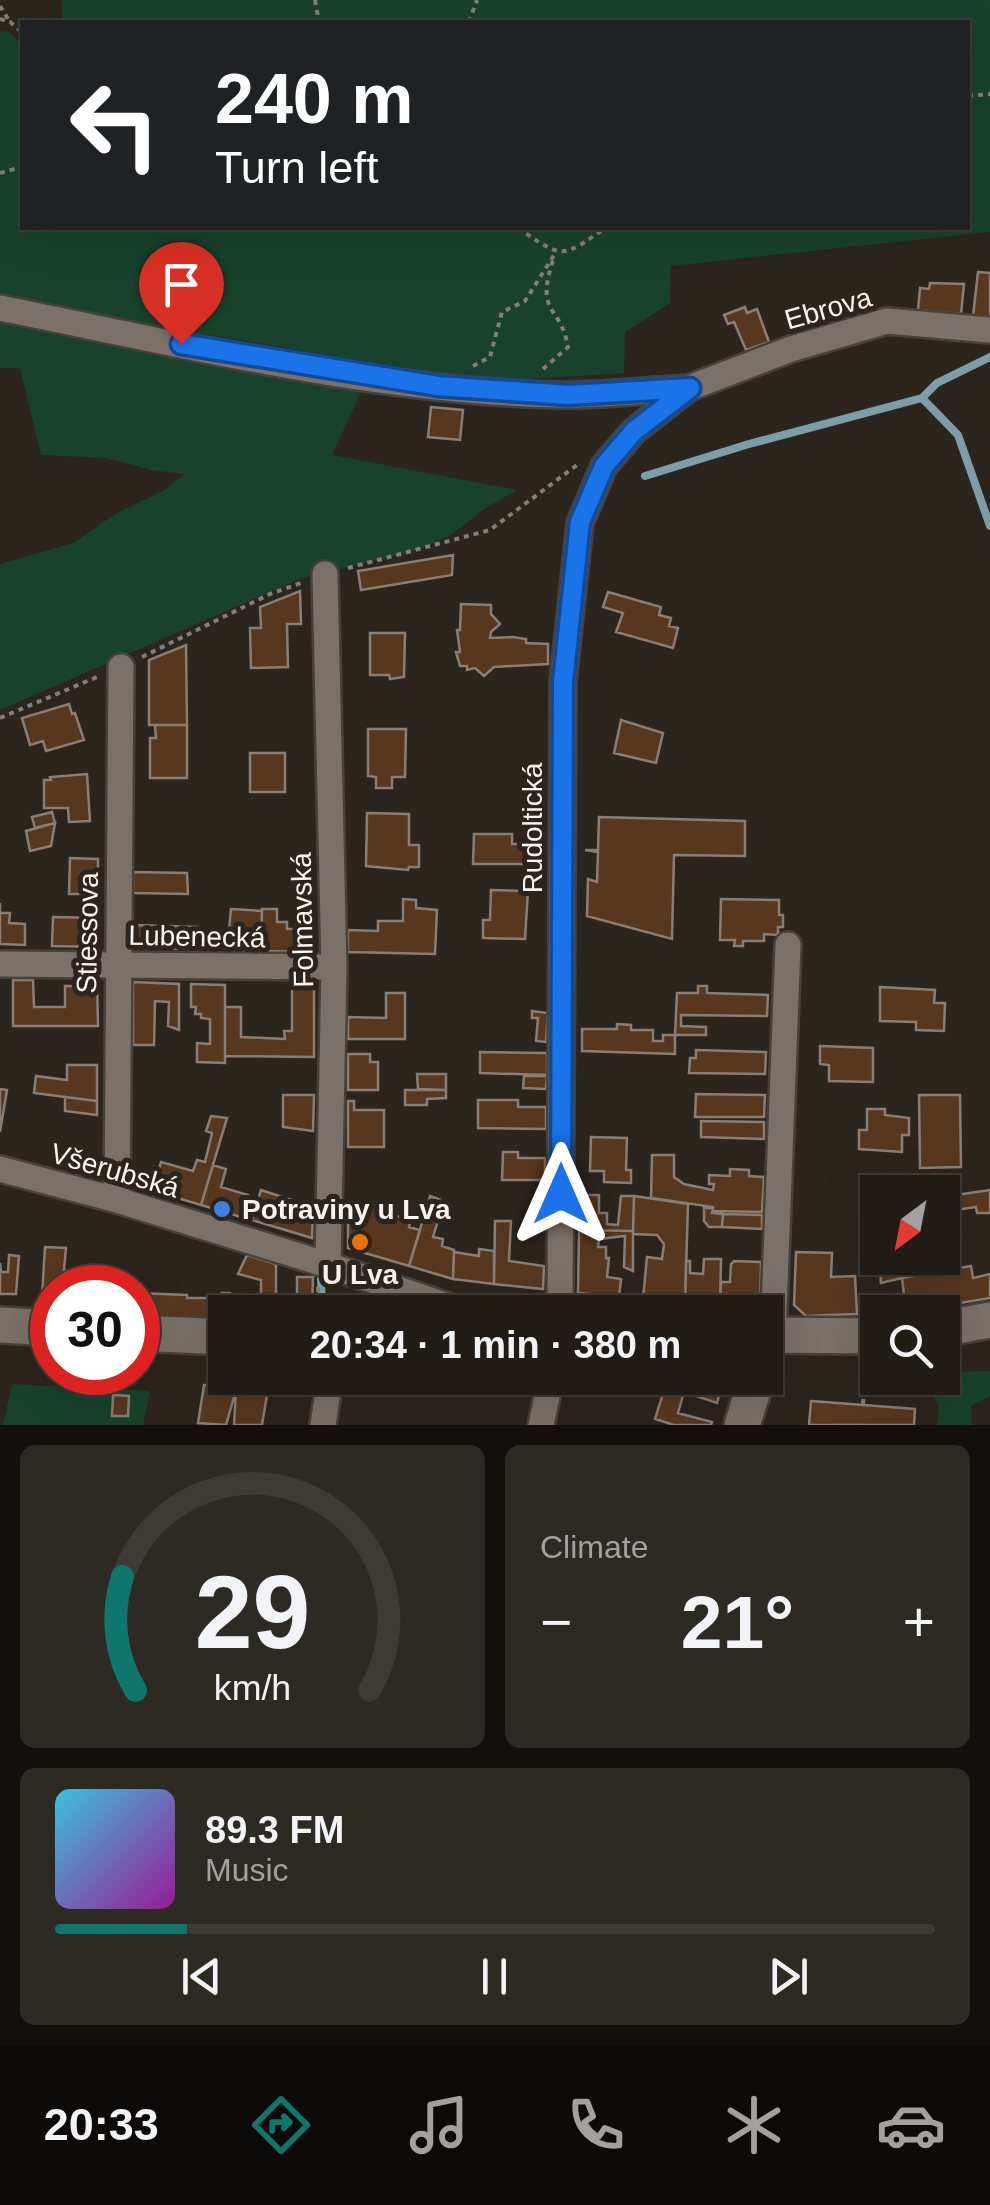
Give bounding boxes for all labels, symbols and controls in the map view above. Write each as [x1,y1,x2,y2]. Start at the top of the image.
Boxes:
icon: left [50,60,180,190]
text: 240 m [215,60,413,138]
text: Turn left [215,142,378,193]
pin [139,242,224,345]
icon: arrive [154,257,209,312]
street label: Ebrova [781,281,875,336]
street label: Rudoltická [517,762,548,893]
street label: Folmavská [286,852,319,988]
street label: Stiessova [71,872,104,994]
street label: Lubenecká [128,920,266,953]
street label: Všerubská [47,1137,183,1204]
position arrow [509,1142,613,1246]
north arrow [860,1175,960,1275]
map controls [860,1175,960,1395]
place label: Potraviny u Lva [242,1194,451,1225]
marker: Potraviny u Lva [211,1198,233,1220]
marker: U Lva [349,1231,371,1253]
place label: U Lva [322,1259,399,1290]
speed limit sign: 30 [30,1265,160,1395]
button: search [860,1295,960,1395]
text: 20:34 · 1 min · 380 m [310,1324,681,1366]
text: Climate [540,1529,648,1565]
text: 29 [195,1554,310,1670]
text: 21° [681,1580,794,1664]
text: − [540,1591,572,1653]
text: + [903,1591,935,1653]
text: km/h [214,1668,291,1708]
text: 89.3 FM [205,1809,344,1851]
text: Music [205,1852,289,1888]
icon: previous [174,1949,229,2004]
icon: pause [467,1949,522,2004]
icon: next [761,1949,816,2004]
icon: directions [246,2090,316,2160]
icon: music [404,2090,474,2160]
icon: phone [561,2090,631,2160]
icon: climate [719,2090,789,2160]
icon: car [876,2090,946,2160]
text: 20:33 [44,2099,159,2150]

